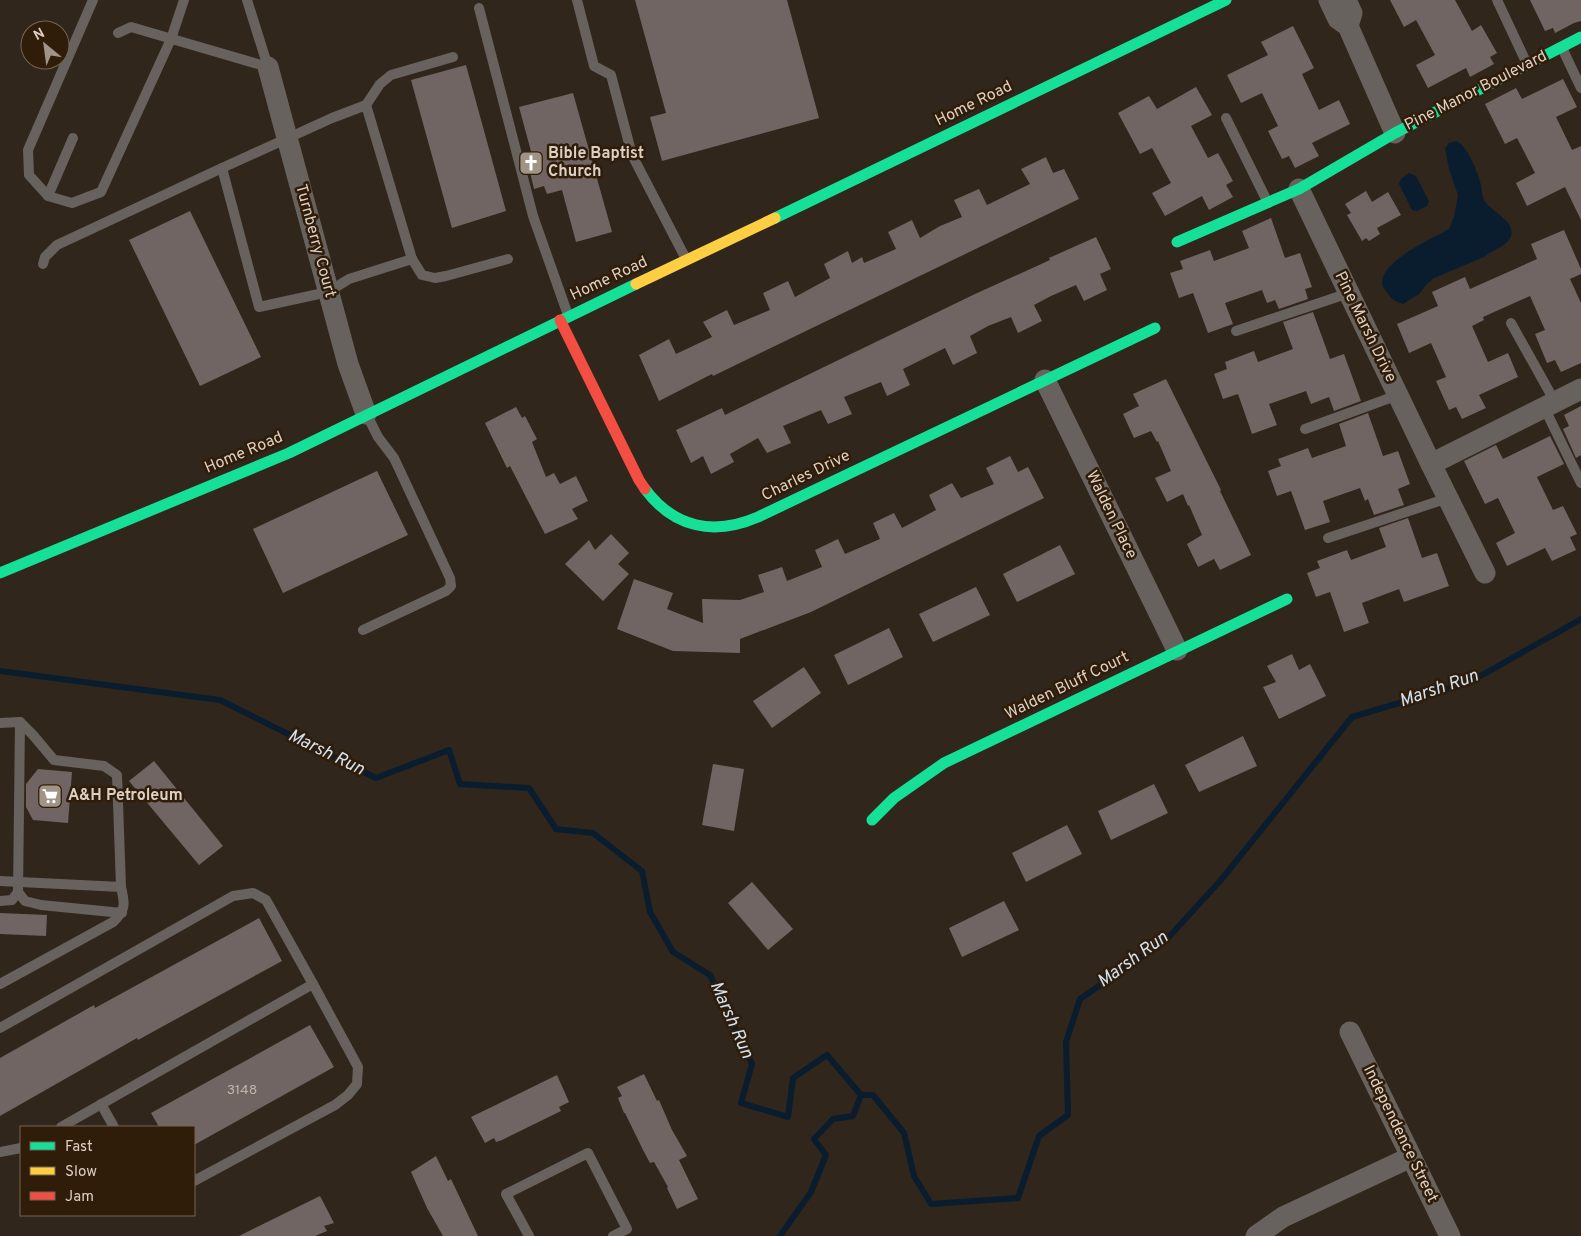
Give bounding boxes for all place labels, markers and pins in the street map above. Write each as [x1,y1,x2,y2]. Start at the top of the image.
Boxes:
place label: Bible Baptist Church [548,144,644,182]
church icon: Bible Baptist Church [518,150,544,176]
supermarket icon: A&H Petroleum [37,783,63,809]
place label: A&H Petroleum [68,786,183,806]

